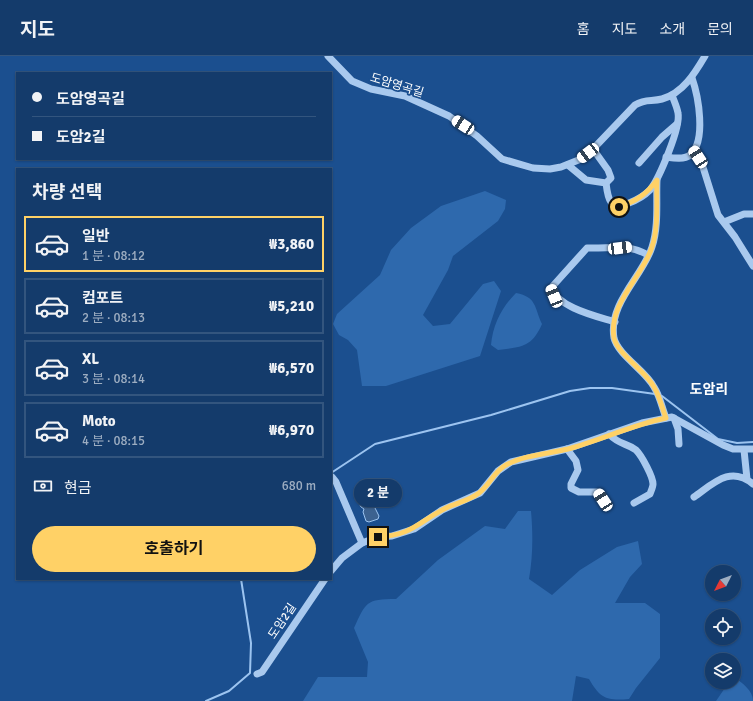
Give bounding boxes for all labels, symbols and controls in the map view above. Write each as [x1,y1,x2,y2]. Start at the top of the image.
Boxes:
text: 지도 [20,18,55,42]
text: 홈 [577,21,590,38]
text: 지도 [612,21,637,38]
text: 소개 [659,21,685,38]
text: 문의 [707,21,733,38]
street label: 도암영곡길 [368,70,425,101]
text: 도암영곡길 [56,90,125,108]
car [450,113,476,137]
text: 도암2길 [56,128,106,146]
car [575,141,601,165]
car [686,144,710,170]
text: 차량 선택 [32,181,102,203]
route start [610,198,628,216]
icon: car [34,226,70,262]
text: 일반 [82,227,110,245]
text: ₩3,860 [269,235,314,253]
car [607,241,633,255]
text: 1 분 · 08:12 [82,248,145,264]
car [544,283,564,309]
icon: car [34,288,70,324]
text: 컴포트 [82,289,123,307]
text: ₩5,210 [269,297,314,315]
text: 2 분 · 08:13 [82,310,145,326]
icon: car [34,350,70,386]
text: XL [82,350,99,368]
text: ₩6,570 [269,359,314,377]
text: 3 분 · 08:14 [82,371,145,387]
district label: 도암리 [690,381,728,398]
icon: car [34,412,70,448]
text: Moto [82,412,116,430]
text: ₩6,970 [269,421,314,439]
text: 4 분 · 08:15 [82,433,145,449]
icon: cash [32,475,54,497]
text: 680 m [282,478,316,494]
text: 현금 [64,479,92,497]
callout: 2 분 [354,479,402,507]
text: 2 분 [367,485,389,501]
car [591,487,615,513]
button: 호출하기 [32,526,316,572]
route end [369,528,387,546]
north arrow [705,565,741,601]
map controls [705,565,741,689]
street label: 도암2길 [265,601,300,642]
button: locate [705,609,741,645]
button: layers [705,653,741,689]

